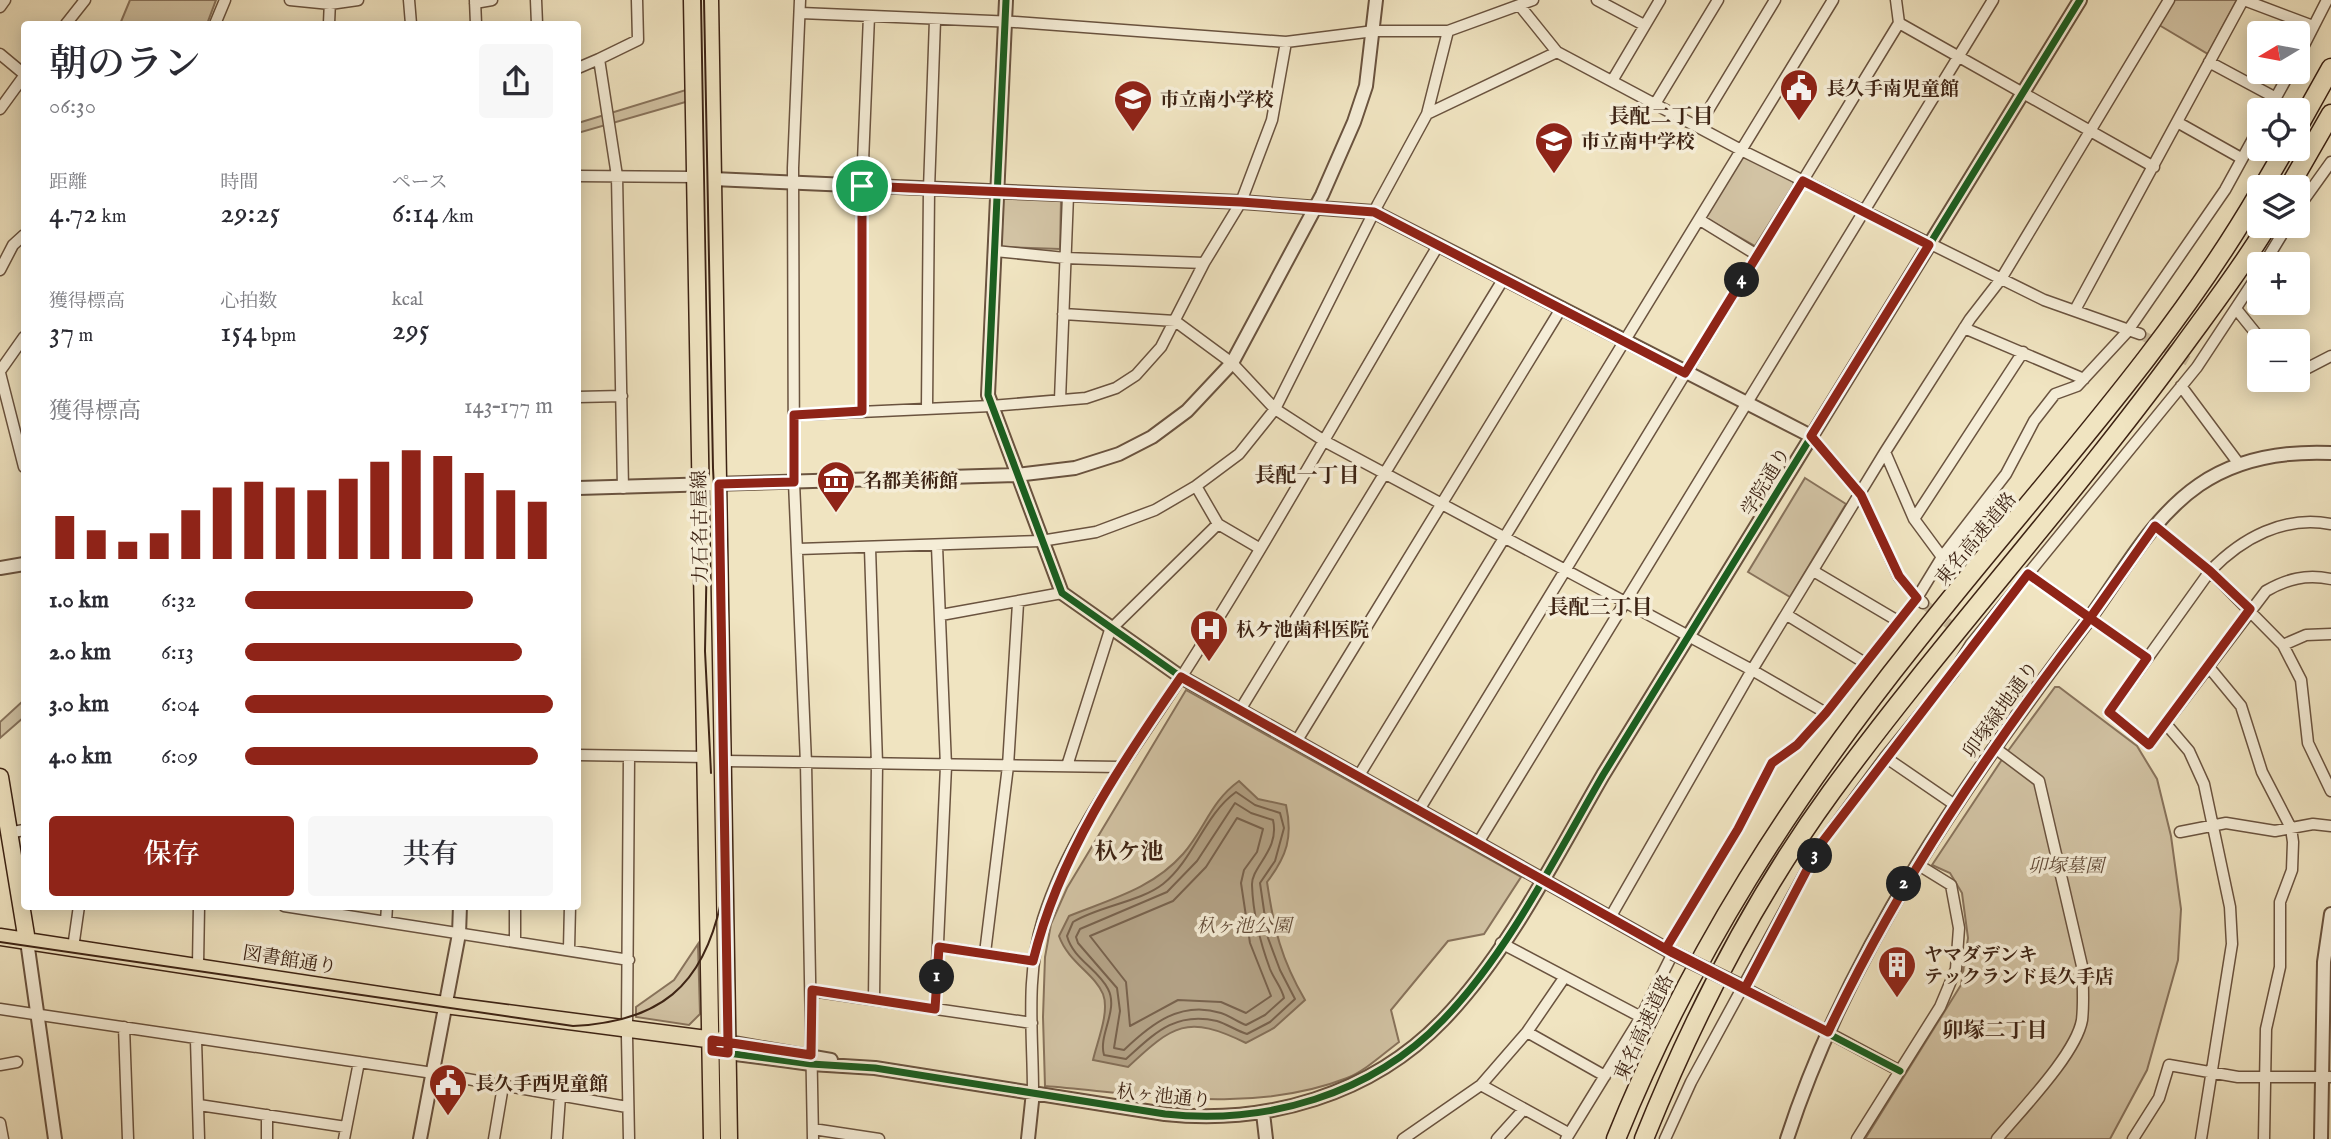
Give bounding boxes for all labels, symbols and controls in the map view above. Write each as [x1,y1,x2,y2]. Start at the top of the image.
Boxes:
north arrow [2247,21,2310,84]
map controls [2247,21,2310,392]
text: 朝のラン [49,42,201,90]
button: share [479,44,553,118]
public building icon: 長久手南児童館 [1778,67,1820,122]
school or university icon: 市立南小学校 [1112,78,1154,133]
place label: 長久手南児童館 [1826,78,1959,102]
place label: 市立南小学校 [1160,89,1274,113]
text: 06:30 [49,92,96,121]
button: locate [2247,98,2310,161]
district label: 長配二丁目 [1609,104,1714,131]
school or university icon: 市立南中学校 [1533,120,1575,175]
place label: 市立南中学校 [1581,131,1695,155]
pin [832,156,892,216]
icon: arrive [843,167,881,205]
text: 距離 [49,171,87,195]
text: 時間 [220,171,258,195]
text: ペース [392,171,448,195]
button: layers [2247,175,2310,238]
text: 4.72 [49,195,97,233]
text: 29:25 [220,195,280,233]
text: 6:14 [392,195,438,233]
text: km [97,205,126,229]
text: /km [438,205,474,229]
button: + [2247,252,2310,315]
pin: 4 [1724,262,1760,298]
text: 4 [1737,267,1746,291]
text: kcal [392,288,423,312]
text: 獲得標高 [49,290,125,314]
text: 心拍数 [220,290,277,314]
text: 295 [392,312,430,350]
text: 37 [49,314,74,352]
text: 154 [220,314,257,352]
text: m [74,324,93,348]
text: bpm [257,324,296,348]
button: − [2247,329,2310,392]
text: 143–177 m [464,392,553,421]
text: 獲得標高 [49,397,141,426]
street label: 学院通り [1737,443,1797,521]
museum icon: 名都美術館 [815,459,857,514]
district label: 長配一丁目 [1255,463,1360,490]
street label: 力石名古屋線 [688,470,714,584]
place label: 名都美術館 [863,470,958,494]
street label: 東名高速道路 [1931,488,2022,591]
text: 1.0 km [49,586,109,615]
text: 6:32 [161,586,196,615]
district label: 長配三丁目 [1548,595,1653,622]
hospital icon: 杁ケ池歯科医院 [1188,608,1230,663]
place label: 杁ケ池歯科医院 [1236,619,1369,643]
text: 2.0 km [49,638,111,667]
text: 6:13 [161,638,194,667]
street label: 卯塚緑地通り [1958,657,2045,763]
text: 3.0 km [49,690,109,719]
text: 6:04 [161,690,199,719]
text: 4.0 km [49,742,112,771]
text: 6:09 [161,742,198,771]
button: 保存 [49,816,294,896]
button: 共有 [308,816,553,896]
district label: 杁ケ池 [1095,838,1164,867]
pin: 3 [1798,838,1832,874]
text: 3 [1811,843,1818,867]
park label: 卯塚墓園 [2028,855,2107,879]
pin: 2 [1886,866,1922,902]
text: 2 [1899,871,1908,895]
park label: 杁ヶ池公園 [1196,915,1294,939]
street label: 図書館通り [241,942,338,980]
building icon: ヤマダデンキ テックランド長久手店 [1876,944,1918,999]
place label: ヤマダデンキ テックランド長久手店 [1924,944,2114,990]
pin: 1 [920,960,954,995]
text: 1 [933,964,940,988]
street label: 東名高速道路 [1610,971,1680,1085]
district label: 卯塚二丁目 [1943,1018,2048,1045]
public building icon: 長久手西児童館 [427,1062,469,1117]
place label: 長久手西児童館 [475,1073,608,1097]
street label: 杁ヶ池通り [1115,1080,1212,1114]

